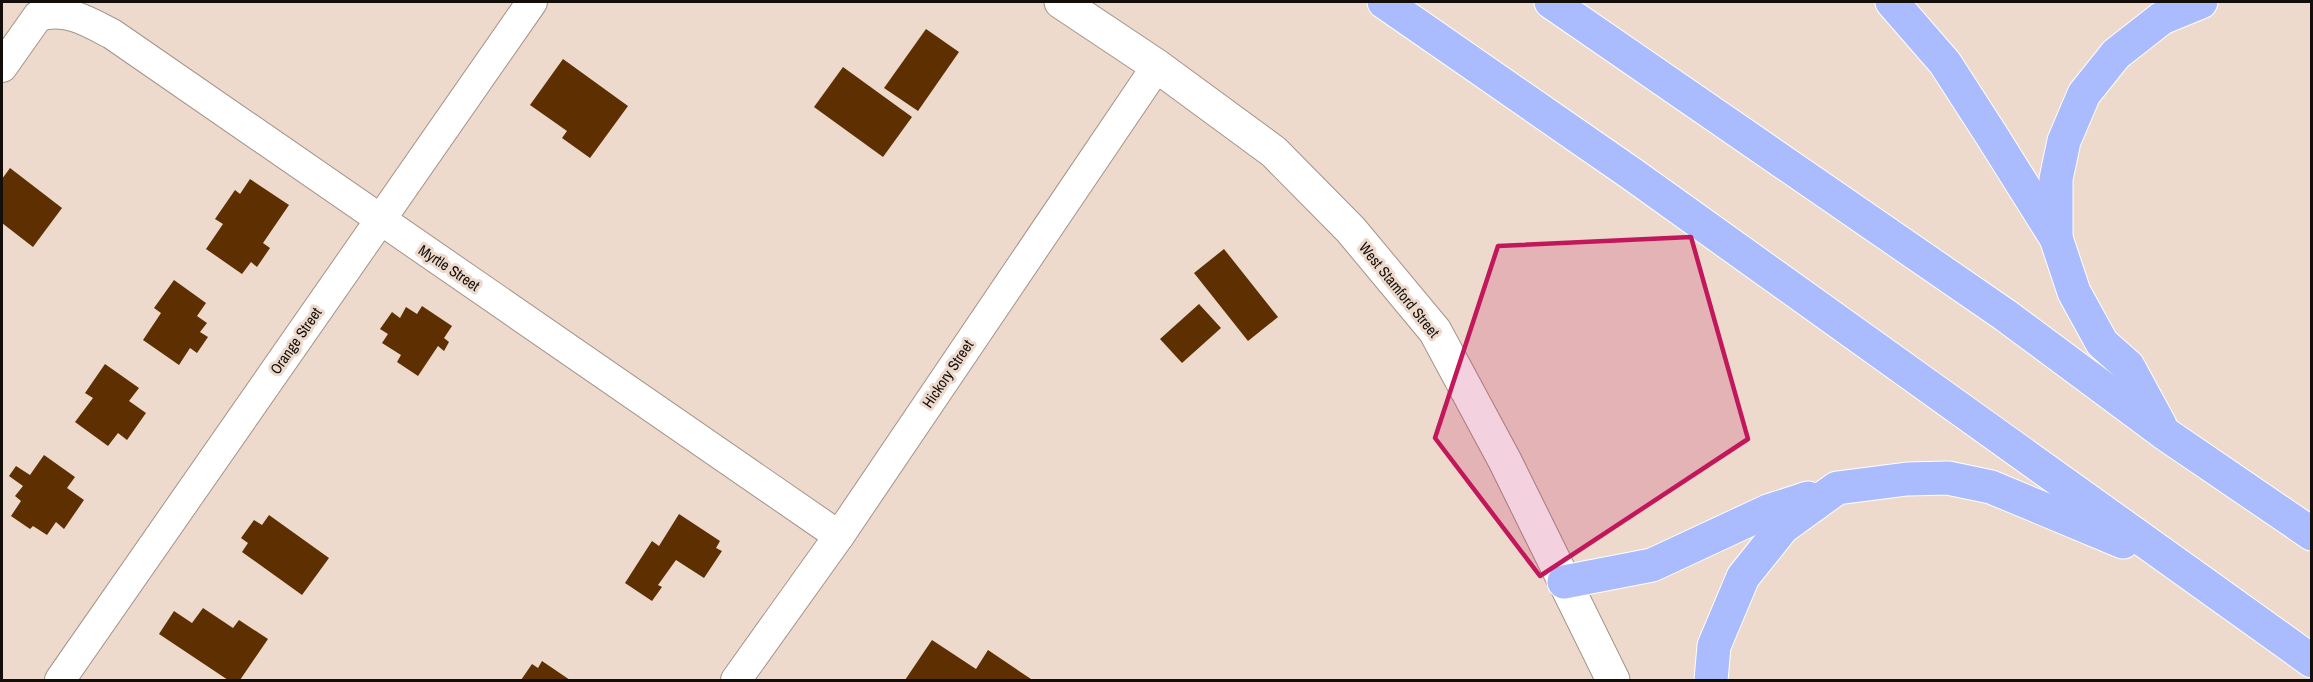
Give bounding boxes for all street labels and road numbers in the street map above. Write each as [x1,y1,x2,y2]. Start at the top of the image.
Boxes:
street label: West Stamford Street [1354,237,1445,342]
street label: Myrtle Street [415,239,485,296]
street label: Orange Street [265,303,327,378]
street label: Hickory Street [917,335,978,412]

